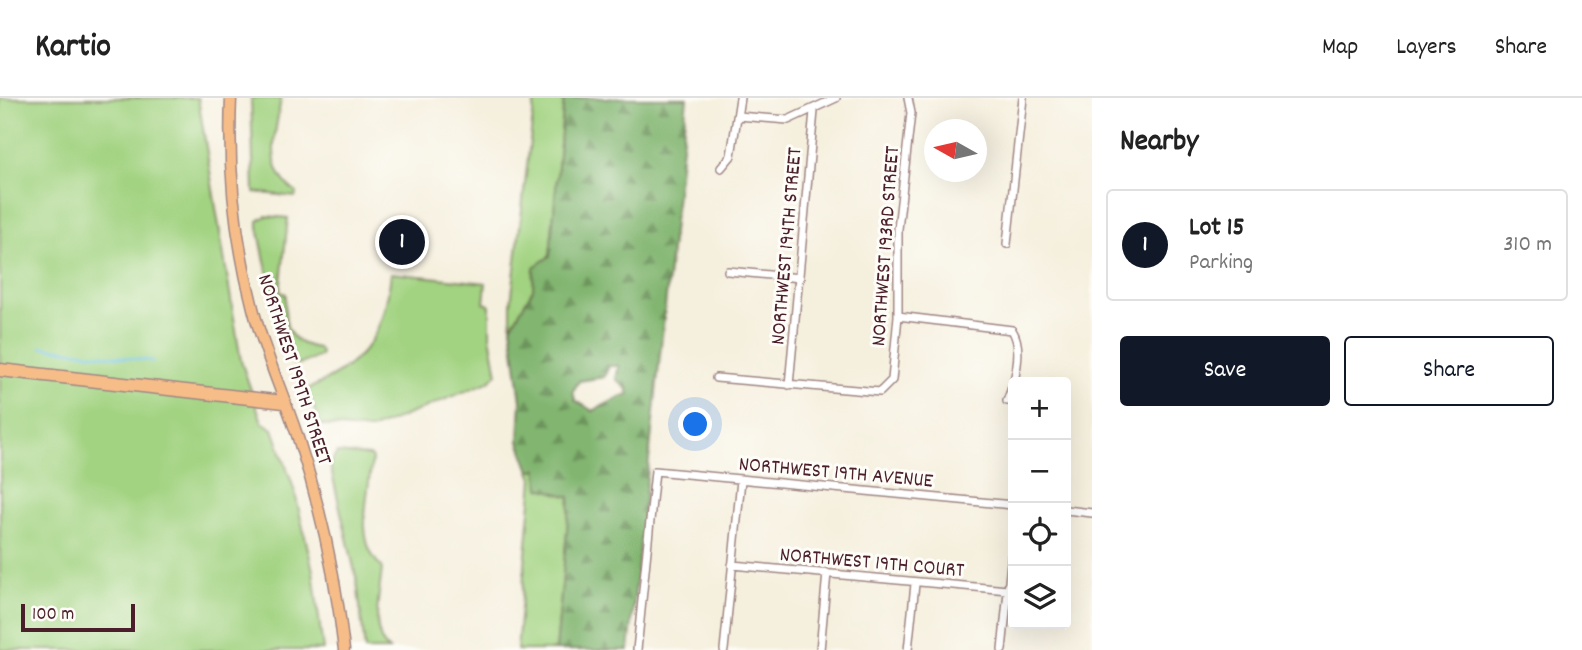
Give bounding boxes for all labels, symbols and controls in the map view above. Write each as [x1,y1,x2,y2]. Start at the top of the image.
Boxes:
text: Kartio [35,25,111,72]
text: Map [1322,31,1358,65]
text: Layers [1396,31,1457,65]
text: Share [1495,31,1547,65]
north arrow [924,119,987,182]
text: Nearby [1120,122,1198,165]
street label: NORTHWEST 193RD STREET [865,144,909,347]
street label: NORTHWEST 194TH STREET [764,146,812,346]
text: Lot 15 [1189,210,1244,247]
pin: 1 [379,216,425,268]
text: 1 [1142,229,1148,262]
text: 310 m [1503,229,1552,262]
text: Parking [1189,247,1253,280]
street label: NORTHWEST 199TH STREET [248,271,338,470]
button: Save [1120,336,1330,406]
button: Share [1344,336,1554,406]
map controls [1008,377,1071,629]
button: + [1008,377,1071,440]
your location [678,407,712,441]
button: − [1008,440,1071,503]
street label: NORTHWEST 19TH AVENUE [737,451,935,497]
button: locate [1008,503,1071,566]
street label: NORTHWEST 19TH COURT [778,541,966,587]
button: layers [1008,566,1071,629]
scale bar [21,601,135,633]
text: 100 m [32,602,74,629]

